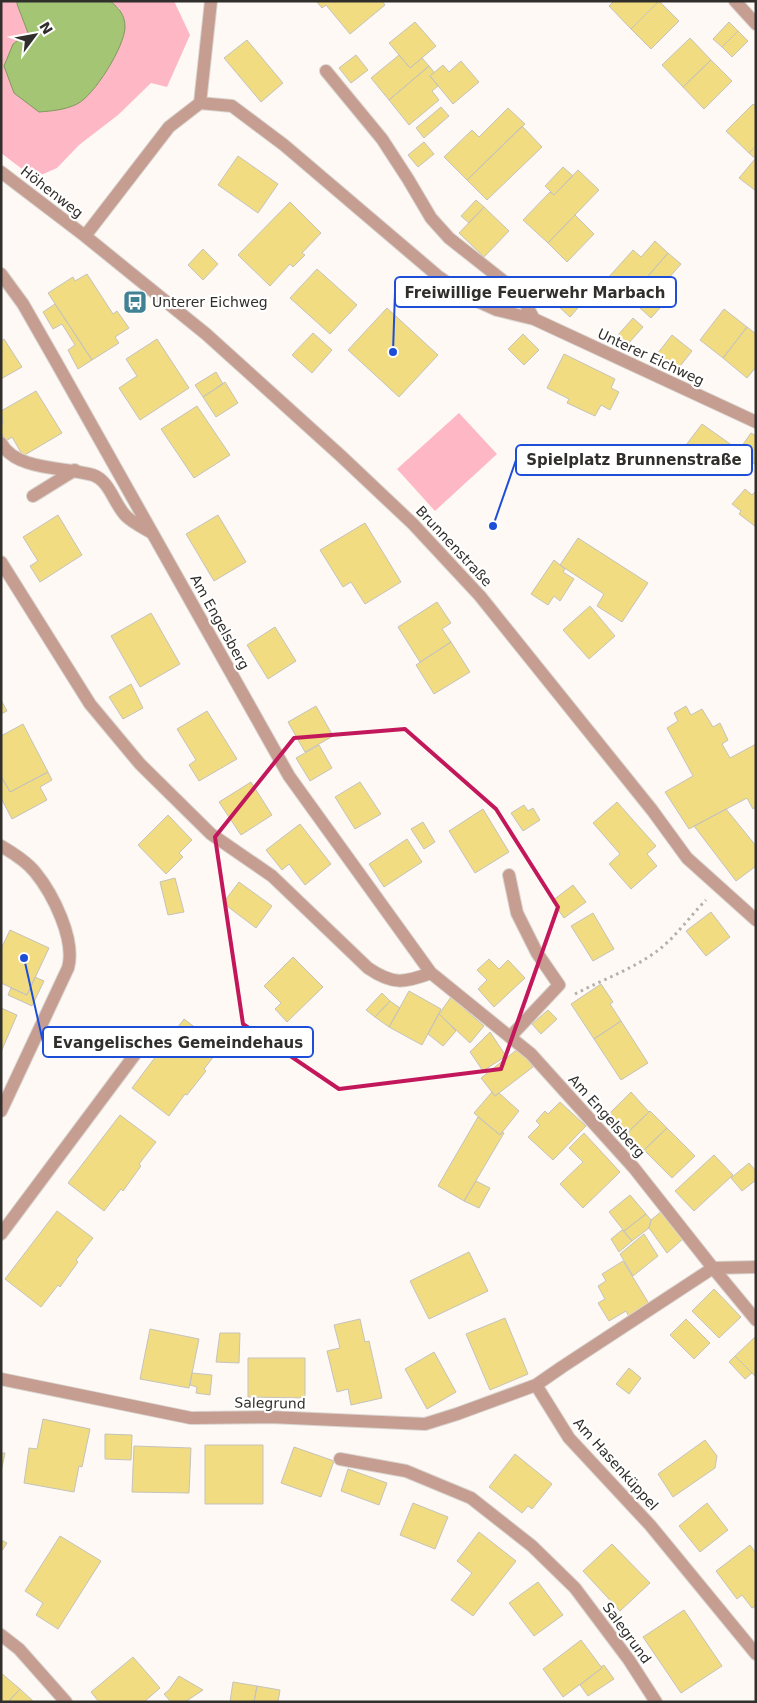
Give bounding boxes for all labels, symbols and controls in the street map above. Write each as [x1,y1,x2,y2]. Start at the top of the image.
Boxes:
north arrow [10,10,60,60]
text: N [36,19,56,37]
street label: Höhenweg [18,163,86,221]
callout: Freiwillige Feuerwehr Marbach [395,277,676,307]
text: Freiwillige Feuerwehr Marbach [405,284,665,302]
bus stop icon: Unterer Eichweg [122,289,148,315]
place label: Unterer Eichweg [152,294,268,310]
street label: Unterer Eichweg [595,325,707,389]
callout: Spielplatz Brunnenstraße [516,445,752,475]
text: Spielplatz Brunnenstraße [526,451,742,469]
street label: Brunnenstraße [413,503,495,589]
street label: Am Engelsberg [187,572,253,672]
callout: Evangelisches Gemeindehaus [43,1027,313,1057]
text: Evangelisches Gemeindehaus [53,1034,303,1052]
street label: Am Engelsberg [566,1071,648,1161]
street label: Salegrund [234,1394,306,1412]
street label: Am Hasenküppel [570,1415,662,1513]
street label: Salegrund [600,1599,654,1667]

